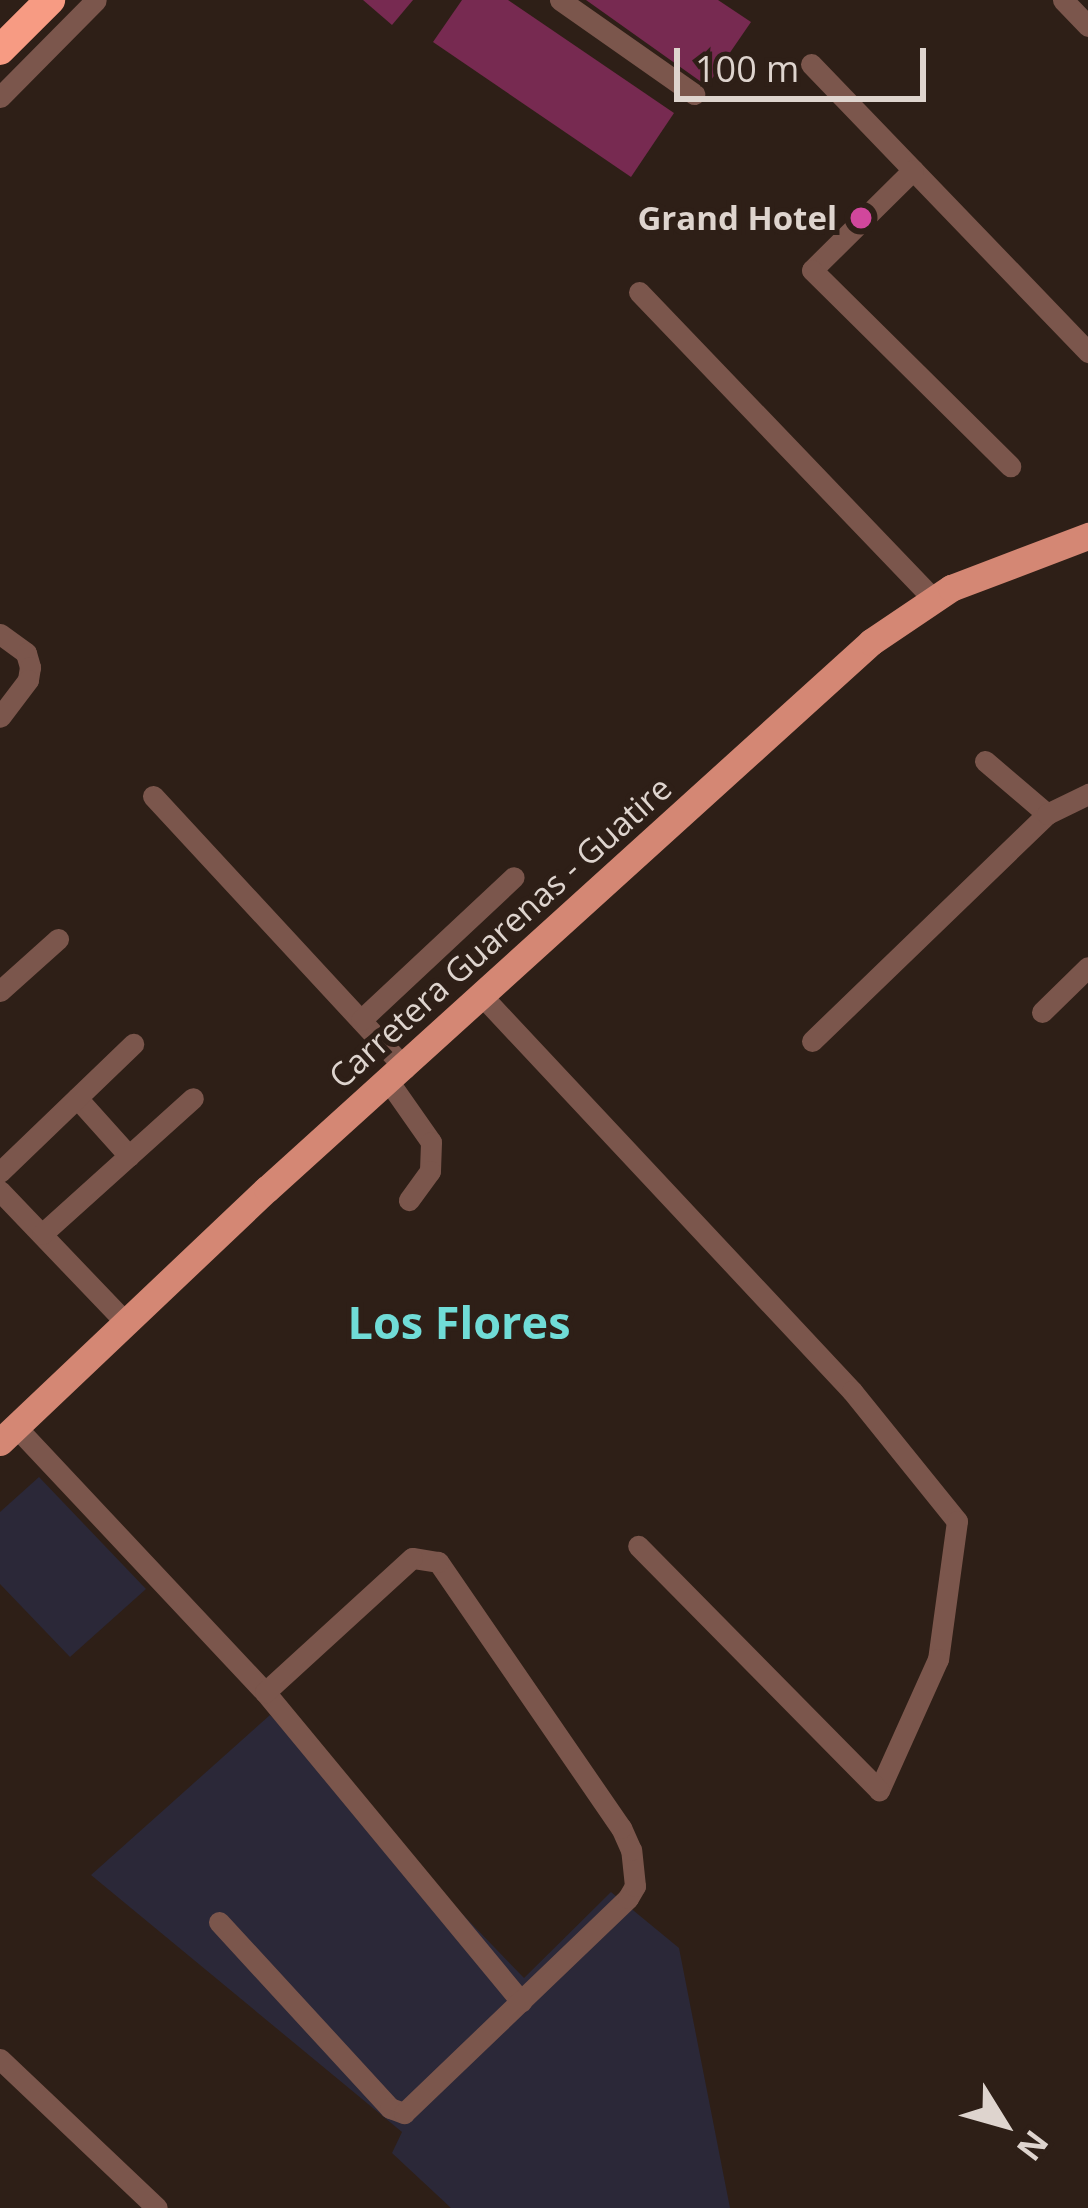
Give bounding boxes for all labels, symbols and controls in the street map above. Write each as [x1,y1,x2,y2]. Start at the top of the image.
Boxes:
scale bar [680,24,932,98]
text: 100 m [695,44,799,93]
place label: Grand Hotel [637,198,837,238]
marker: Grand Hotel [848,205,874,231]
street label: Carretera Guarenas - Guatire [321,768,679,1096]
district label: Los Flores [347,1295,571,1349]
north arrow [944,2064,1064,2184]
text: N [1007,2122,1059,2170]

